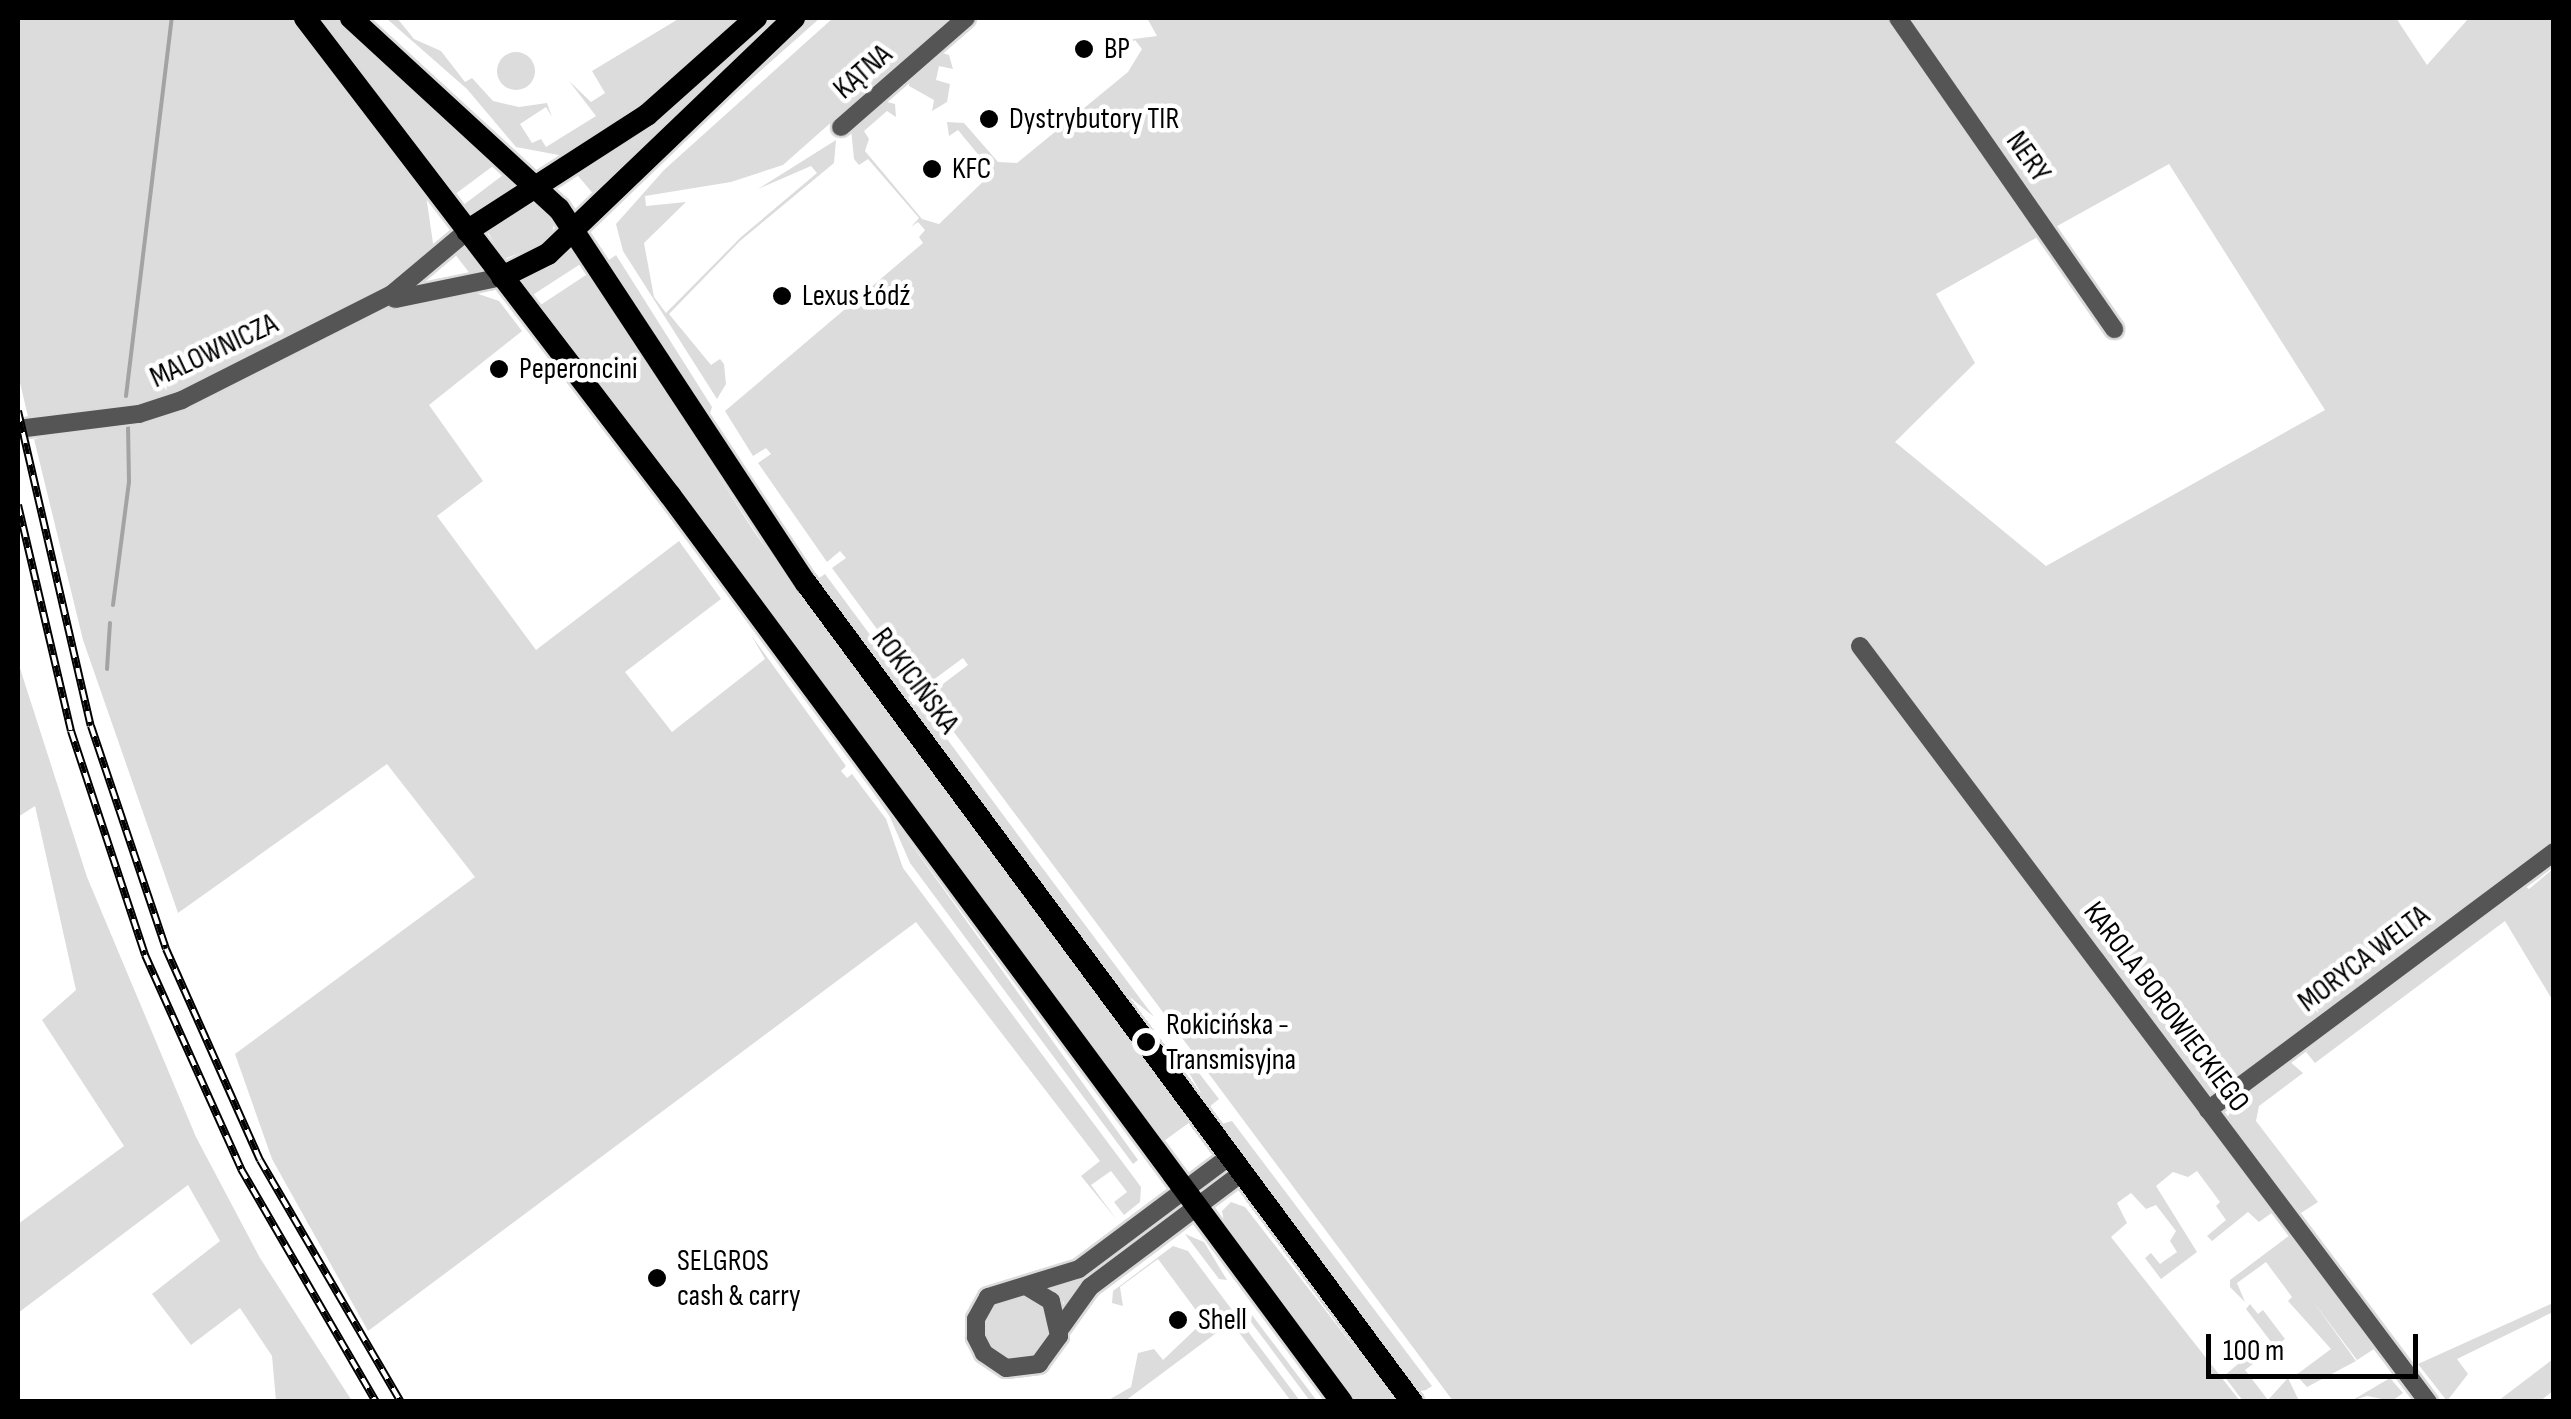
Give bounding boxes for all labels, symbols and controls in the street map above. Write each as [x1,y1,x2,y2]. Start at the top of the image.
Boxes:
place label: BP [1104,31,1130,67]
street label: KĄTNA [826,37,900,107]
marker: BP [1073,38,1095,60]
place label: Dystrybutory TIR [1009,101,1179,137]
marker: Dystrybutory TIR [978,108,1000,130]
street label: NERY [1998,125,2058,189]
place label: KFC [952,151,991,187]
marker: KFC [921,158,943,180]
place label: Lexus Łódź [802,278,910,314]
marker: Lexus Łódź [771,285,793,307]
street label: MALOWNICZA [144,306,284,396]
place label: Peperoncini [519,351,638,387]
marker: Peperoncini [488,358,510,380]
street label: ROKICIŃSKA [864,621,966,741]
street label: KAROLA BOROWIECKIEGO [2075,895,2257,1119]
street label: MORYCA WELTA [2291,898,2437,1020]
place label: Rokicińska - Transmisyjna [1166,1007,1296,1078]
marker: Rokicińska - Transmisyjna [1135,1031,1157,1053]
place label: SELGROS cash & carry [677,1243,801,1314]
marker: SELGROS cash & carry [646,1267,668,1289]
place label: Shell [1198,1302,1247,1338]
marker: Shell [1167,1309,1189,1331]
scale bar [2211,1314,2424,1376]
text: 100 m [2223,1333,2284,1369]

